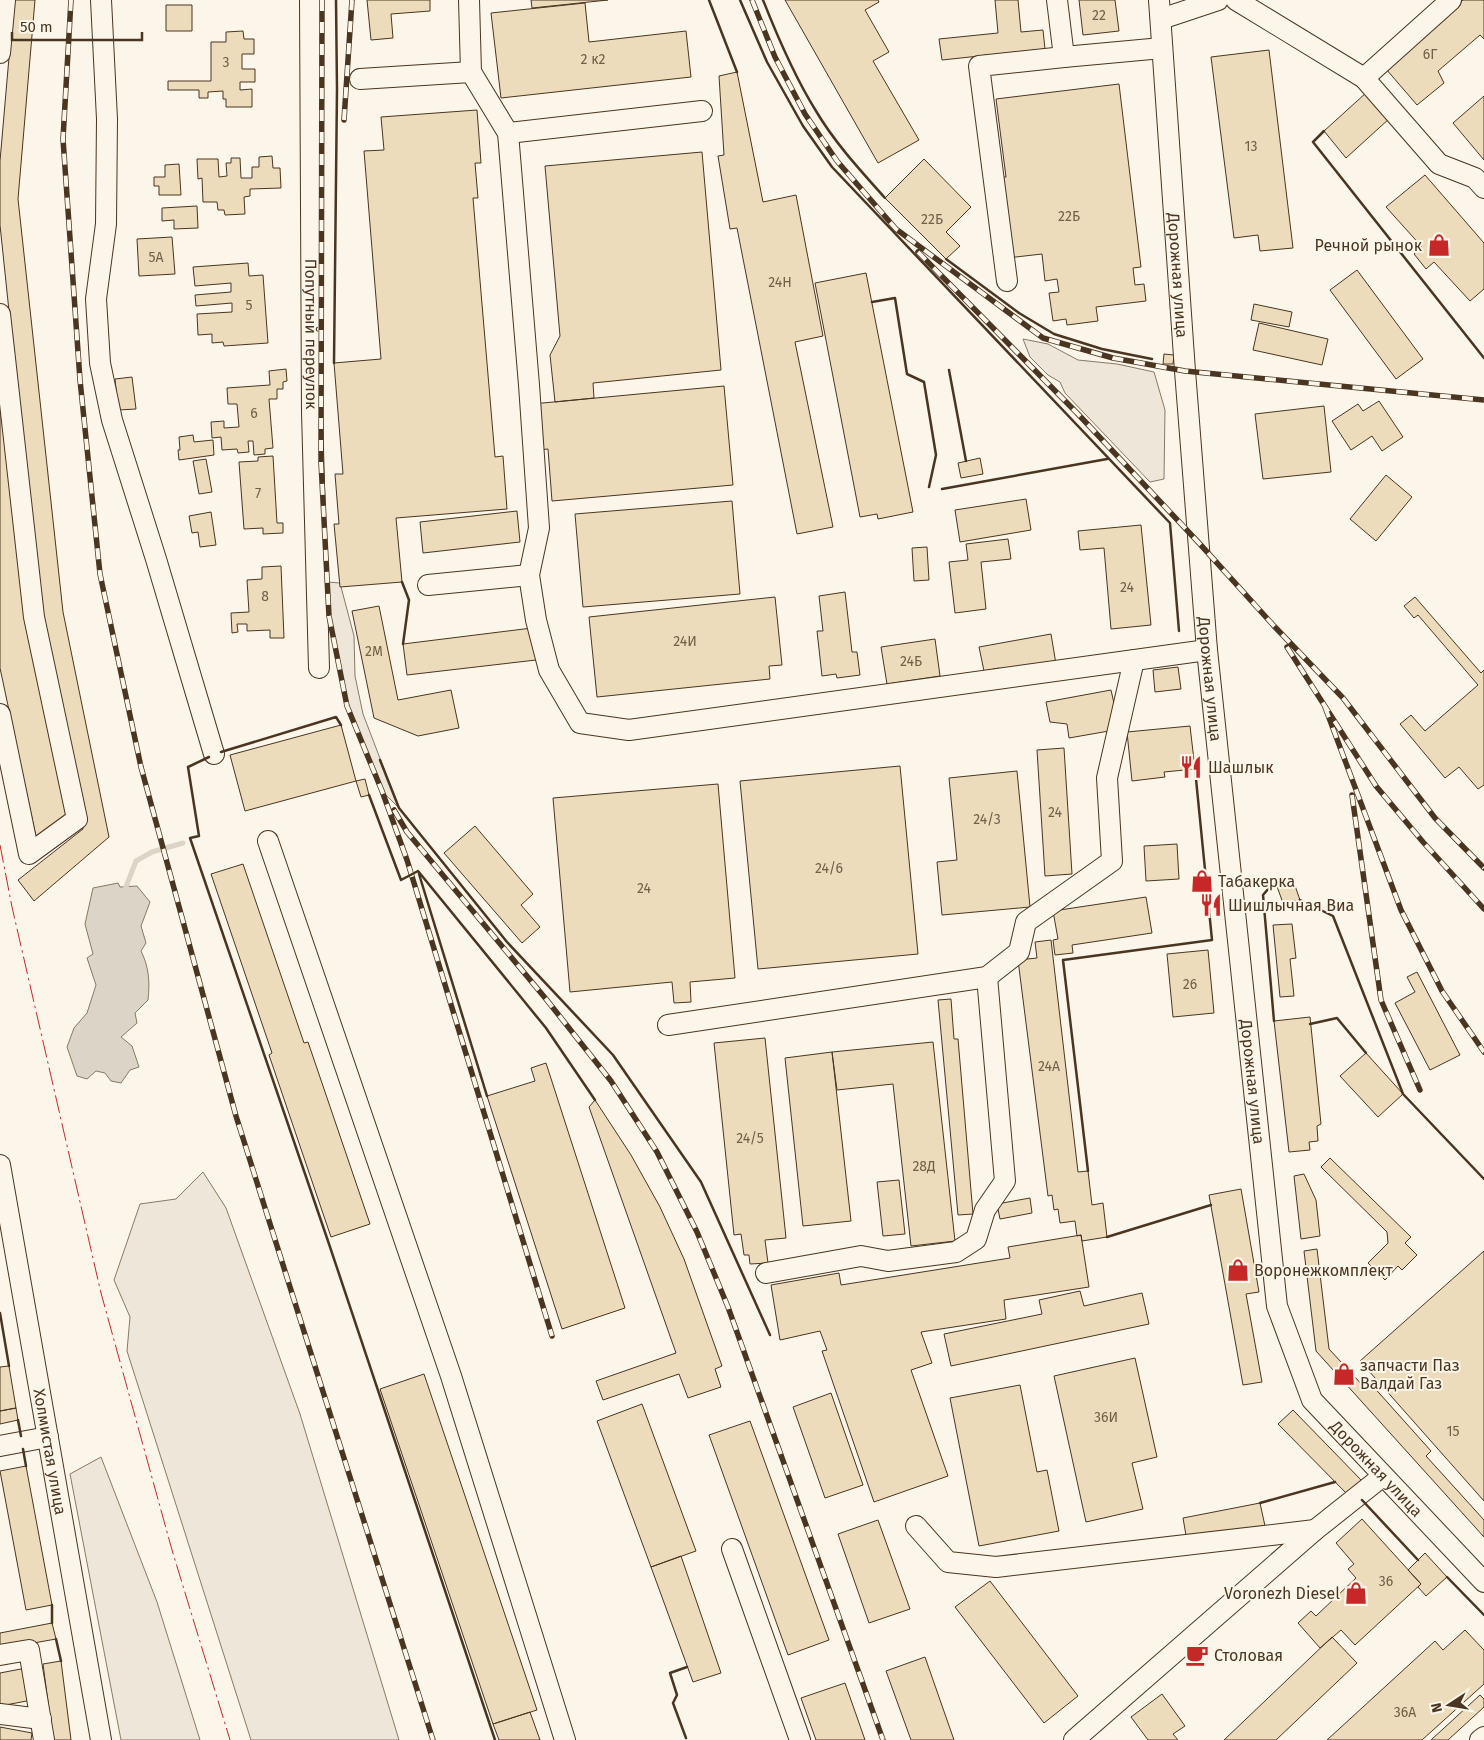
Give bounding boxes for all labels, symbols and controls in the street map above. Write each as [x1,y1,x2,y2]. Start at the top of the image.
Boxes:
house number: 22 [1092,7,1106,24]
scale bar [12,10,142,42]
text: 50 m [20,18,53,36]
house number: 6Г [1423,46,1437,63]
house number: 2 к2 [581,51,605,68]
house number: 3 [223,54,230,71]
house number: 13 [1244,138,1258,155]
house number: 22Б [1058,208,1080,225]
house number: 22Б [921,211,943,228]
street label: Дорожная улица [1164,211,1192,338]
shop icon: Речной рынок [1426,232,1452,258]
place label: Речной рынок [1315,236,1423,255]
house number: 5А [148,249,164,266]
street label: Попутный переулок [302,259,321,410]
house number: 24Н [768,274,792,291]
house number: 5 [245,297,253,314]
house number: 6 [250,405,258,422]
house number: 7 [255,485,261,502]
house number: 24 [1120,579,1135,596]
house number: 8 [261,588,269,605]
street label: Дорожная улица [1195,615,1226,742]
house number: 24И [673,633,697,650]
house number: 2М [365,643,383,660]
house number: 24Б [900,653,922,670]
restaurant icon: Шашлык [1178,754,1204,780]
place label: Шашлык [1208,758,1274,777]
house number: 24 [1048,804,1063,821]
house number: 24/3 [973,811,1001,828]
house number: 24/6 [815,860,843,877]
shop icon: Табакерка [1189,868,1215,894]
place label: Табакерка [1218,872,1295,891]
house number: 24 [637,880,652,897]
restaurant icon: Шишлычная Виа [1198,892,1224,918]
place label: Шишлычная Виа [1228,896,1354,915]
house number: 26 [1183,976,1197,993]
street label: Дорожная улица [1237,1017,1269,1145]
house number: 24А [1038,1058,1060,1075]
house number: 24/5 [736,1130,764,1147]
house number: 28Д [912,1158,936,1175]
shop icon: Воронежкомплект [1225,1257,1251,1283]
place label: Воронежкомплект [1254,1261,1393,1280]
place label: запчасти Паз Валдай Газ [1360,1356,1460,1393]
shop icon: запчасти Паз Валдай Газ [1331,1361,1357,1387]
street label: Холмистая улица [30,1387,71,1516]
house number: 36И [1094,1409,1118,1426]
street label: Дорожная улица [1326,1416,1427,1521]
house number: 15 [1446,1423,1460,1440]
house number: 36 [1379,1573,1393,1590]
shop icon: Voronezh Diesel [1343,1580,1369,1606]
place label: Voronezh Diesel [1224,1584,1340,1603]
cafe icon: Столовая [1184,1642,1210,1668]
place label: Столовая [1214,1646,1283,1665]
north arrow [1424,1680,1474,1730]
text: N [1427,1701,1446,1714]
house number: 36А [1394,1704,1416,1721]

